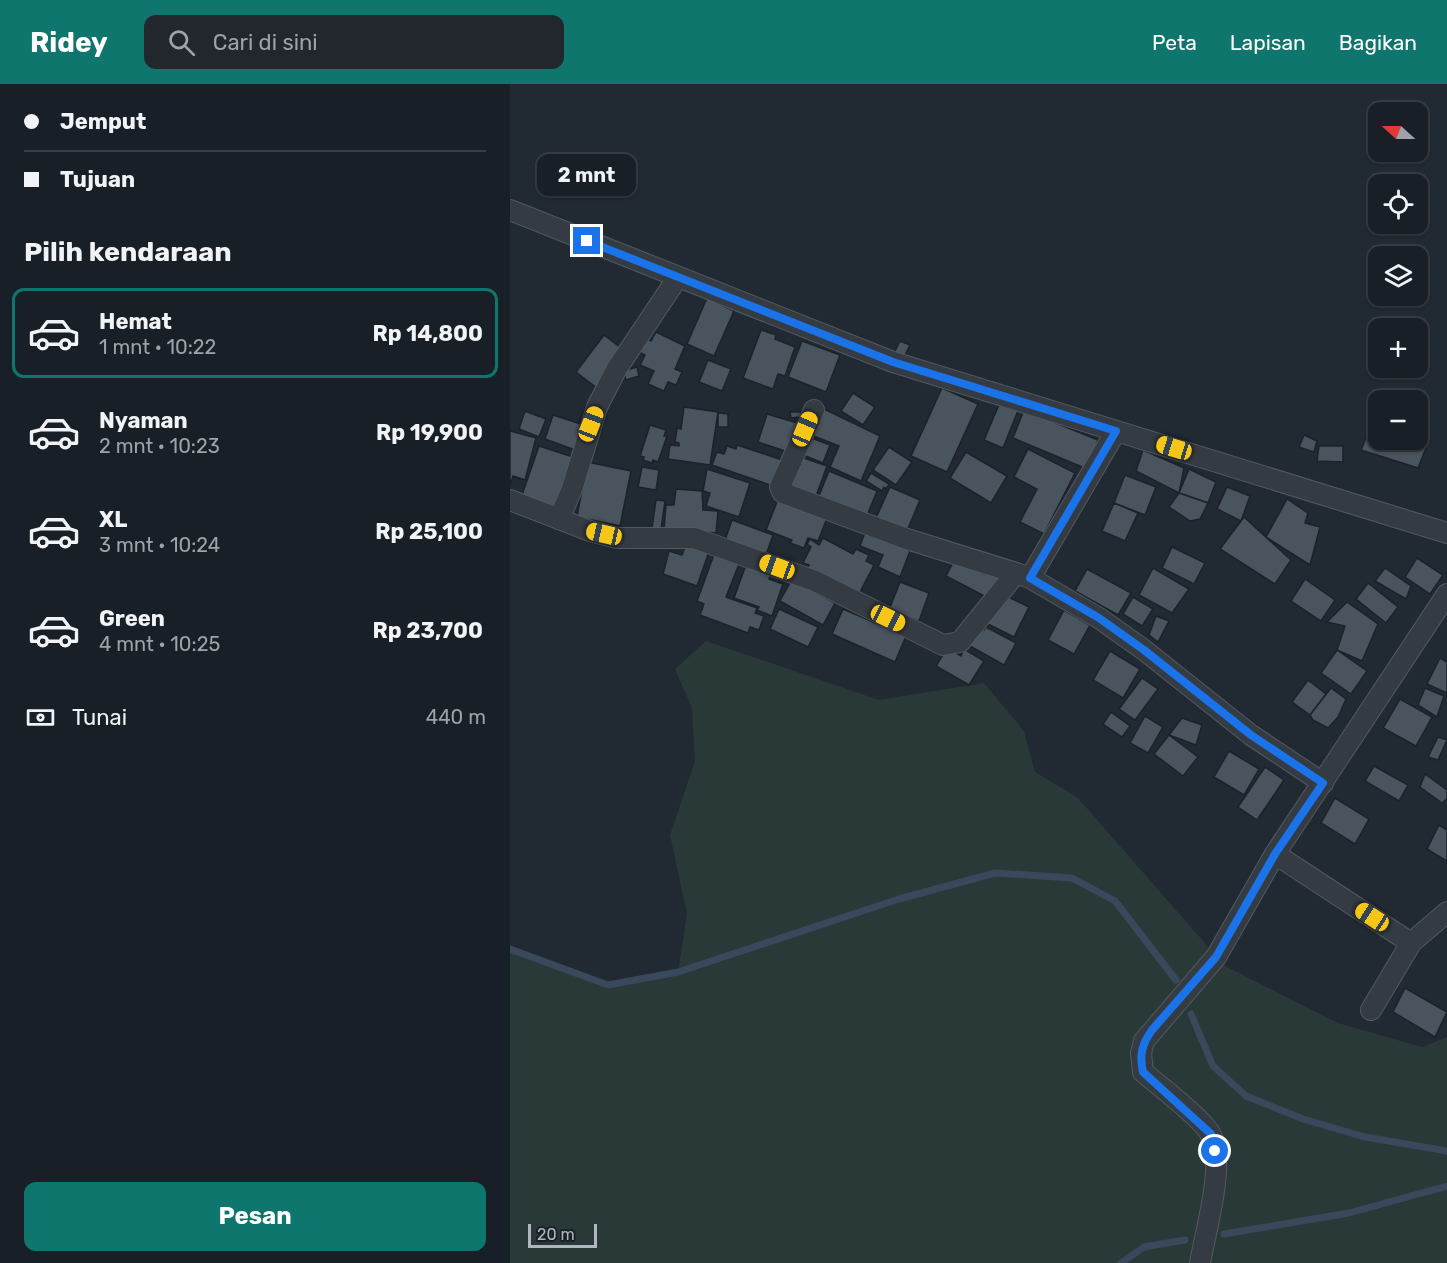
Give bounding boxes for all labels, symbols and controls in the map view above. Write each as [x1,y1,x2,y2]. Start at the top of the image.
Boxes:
search box [144,15,564,69]
text: Ridey [30,26,108,59]
icon: search [165,26,198,59]
text: Cari di sini [213,29,318,56]
text: Peta [1152,30,1197,55]
text: Lapisan [1230,30,1306,55]
text: Bagikan [1339,30,1417,55]
north arrow [1368,102,1428,162]
map controls [1368,102,1428,450]
text: Jemput [60,108,146,135]
callout: 2 mnt [538,154,637,196]
text: 2 mnt [558,163,615,187]
text: Tujuan [60,166,135,193]
button: locate [1368,174,1428,234]
route end [573,227,600,254]
text: Pilih kendaraan [24,236,232,268]
button: layers [1368,246,1428,306]
icon: car [27,306,81,360]
text: Hemat [99,308,172,335]
button: + [1368,318,1428,378]
text: Rp 14,800 [373,320,483,347]
text: 1 mnt · 10:22 [99,335,216,359]
button: − [1368,390,1428,450]
car [576,404,606,444]
icon: car [27,405,81,459]
text: Nyaman [99,407,188,434]
car [790,409,820,449]
text: Rp 19,900 [376,419,483,446]
text: 2 mnt · 10:23 [99,434,220,458]
car [1154,434,1194,462]
icon: car [27,504,81,558]
text: XL [99,506,127,533]
text: Rp 25,100 [375,518,483,545]
car [584,521,624,547]
text: 3 mnt · 10:24 [99,533,220,557]
car [757,552,797,582]
car [868,602,908,634]
icon: car [27,603,81,657]
text: Green [99,605,165,632]
text: Rp 23,700 [372,617,483,644]
text: 4 mnt · 10:25 [99,632,220,656]
icon: cash [24,701,57,734]
text: Tunai [72,704,127,731]
text: 440 m [426,705,486,729]
car [1352,900,1392,934]
route start [1201,1137,1228,1164]
button: Pesan [24,1182,486,1251]
scale bar [528,1221,597,1248]
text: 20 m [537,1225,575,1244]

